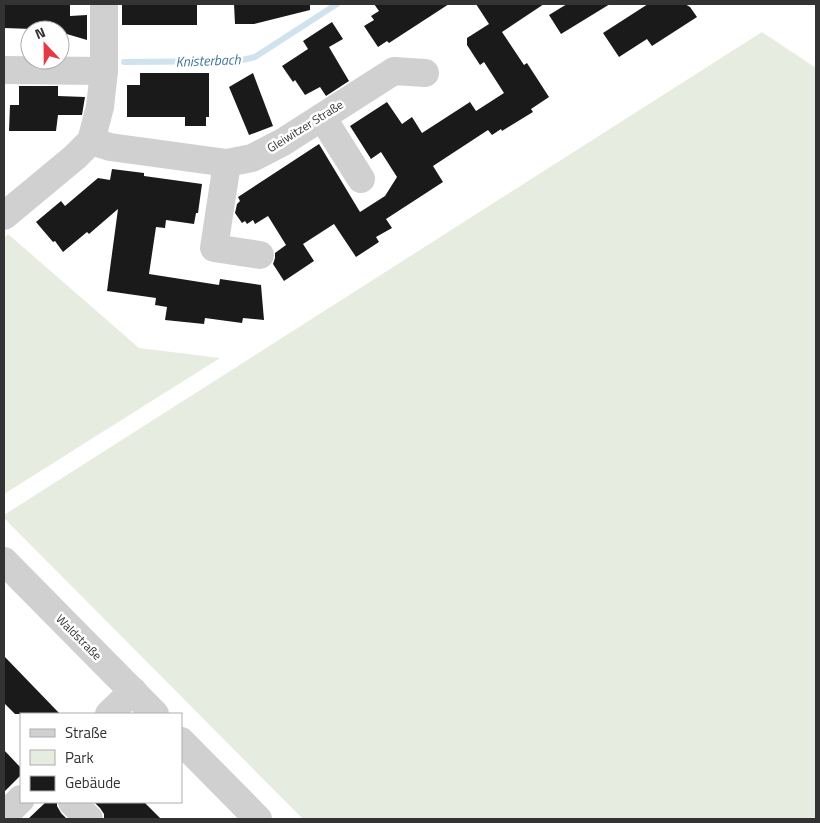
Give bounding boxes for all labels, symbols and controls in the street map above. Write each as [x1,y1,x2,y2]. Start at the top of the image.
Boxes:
north arrow [20,20,70,70]
text: N [32,21,48,44]
water label: Knisterbach [175,48,242,72]
street label: Gleiwitzer Straße [263,95,347,157]
street label: Waldstraße [52,610,106,664]
legend [20,713,182,803]
text: Straße [65,721,107,744]
text: Park [65,746,94,769]
text: Gebäude [65,771,121,794]

